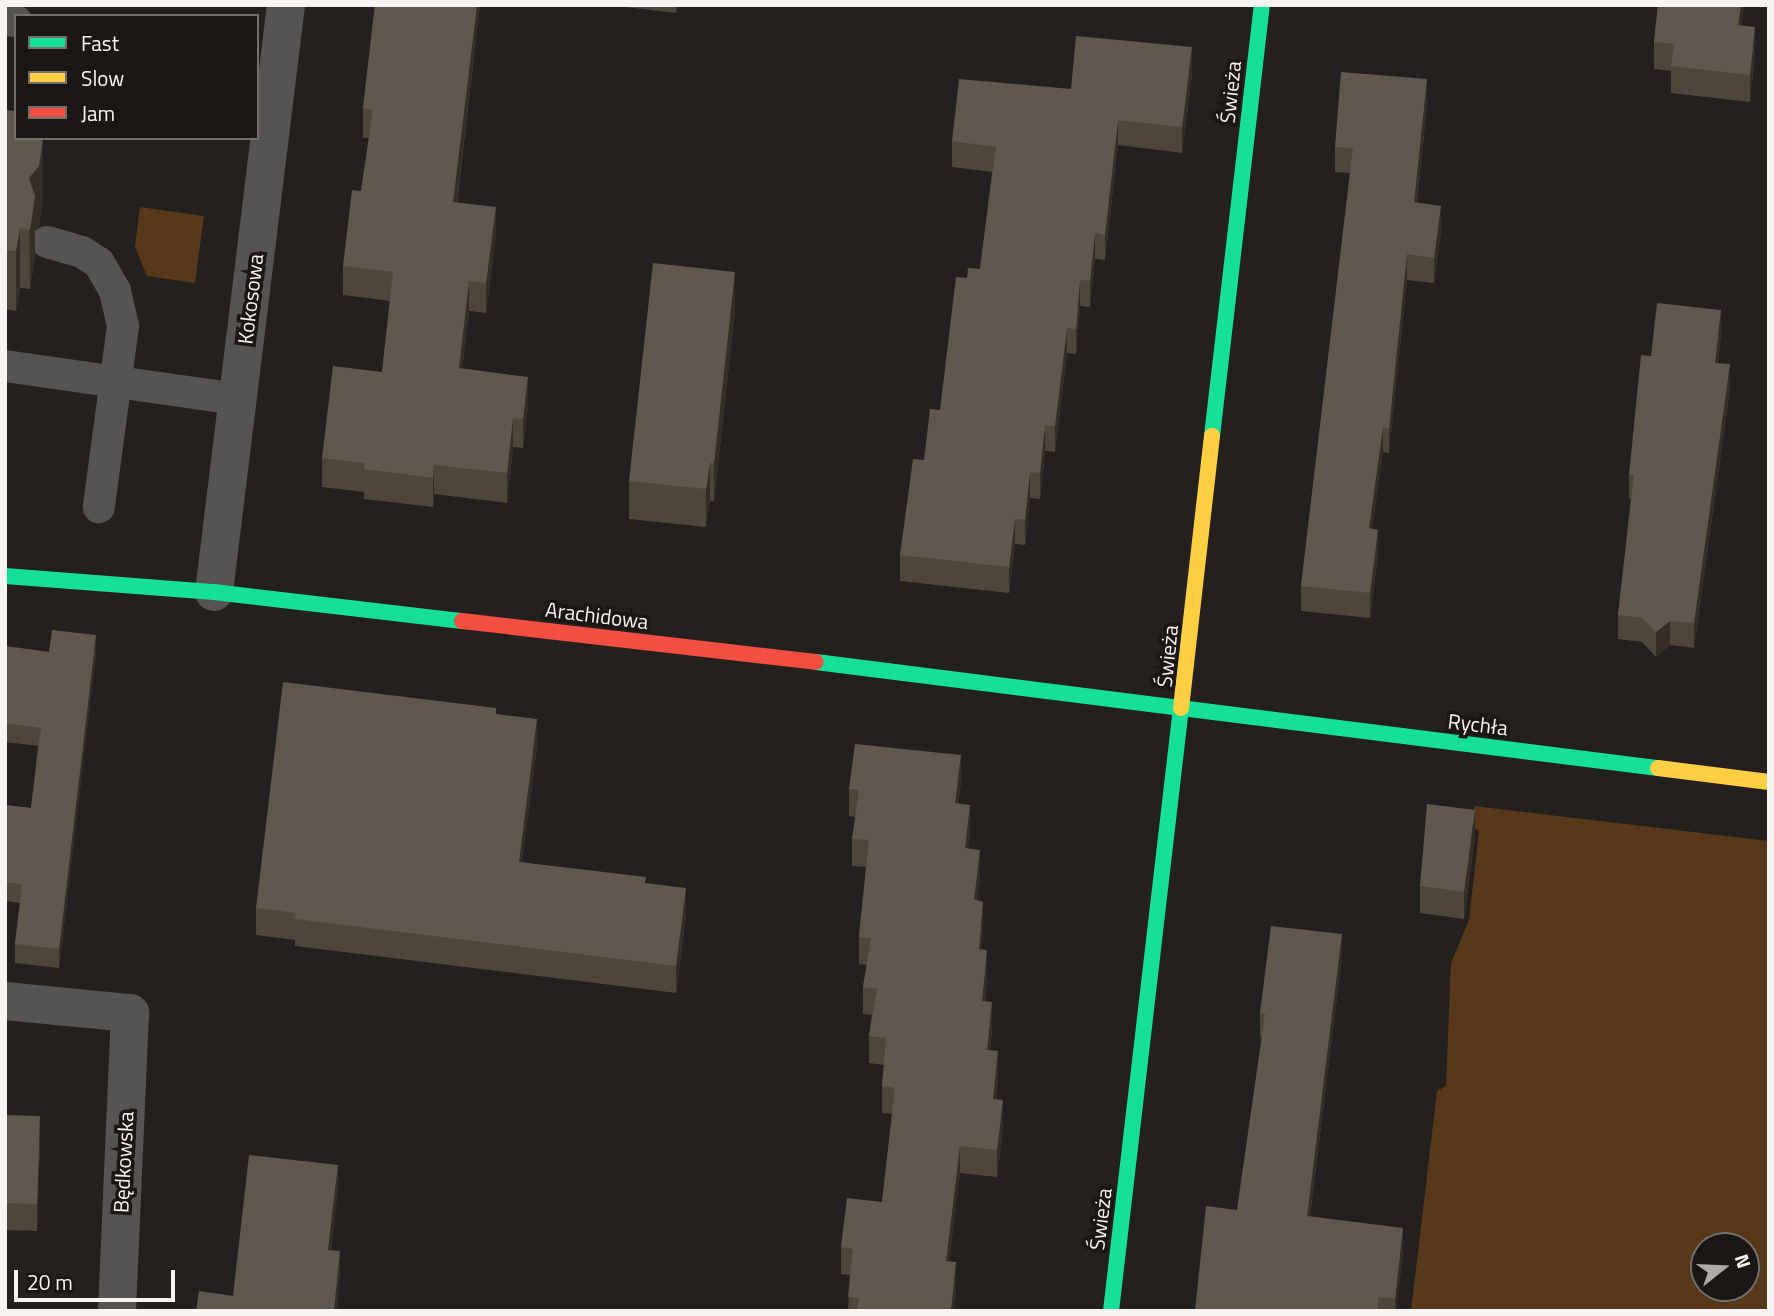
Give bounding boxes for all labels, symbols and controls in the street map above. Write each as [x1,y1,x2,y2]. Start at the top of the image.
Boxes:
legend [14,14,259,140]
text: Fast [81,27,119,59]
street label: Świeża [1214,60,1246,124]
text: Slow [81,62,124,94]
text: Jam [81,97,115,129]
street label: Kokosowa [232,252,268,346]
street label: Arachidowa [544,596,650,634]
street label: Świeża [1151,624,1183,688]
street label: Rychła [1447,708,1509,740]
street label: Będkowska [108,1111,138,1213]
street label: Świeża [1084,1186,1116,1252]
north arrow [1690,1232,1760,1302]
text: N [1728,1250,1759,1272]
scale bar [18,1256,178,1300]
text: 20 m [27,1266,73,1298]

